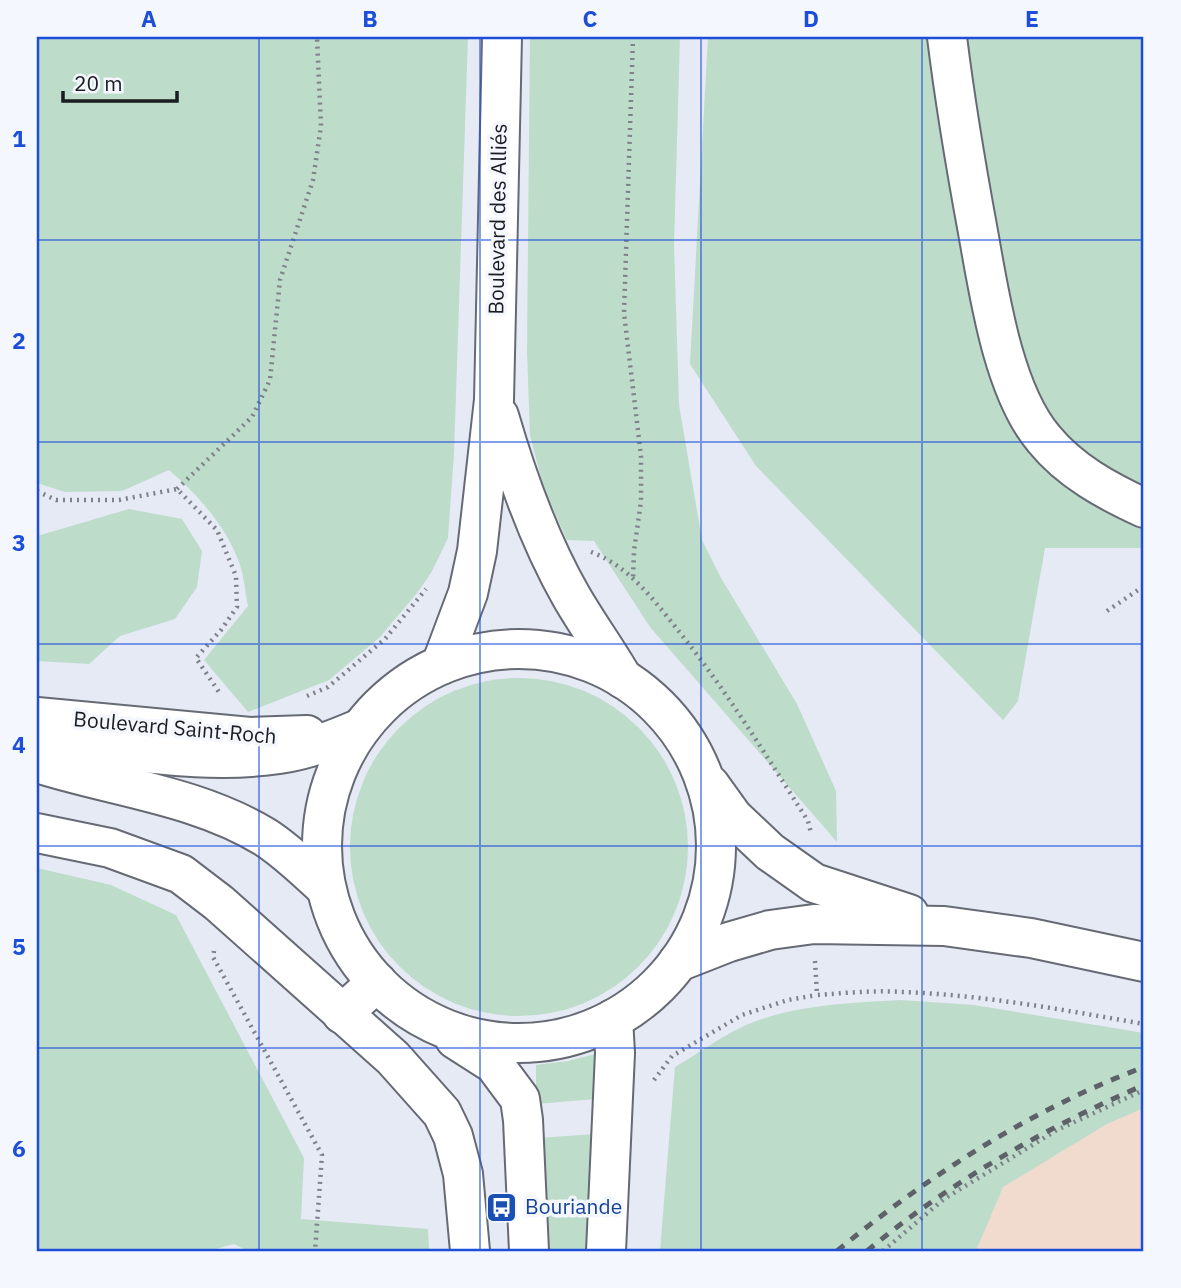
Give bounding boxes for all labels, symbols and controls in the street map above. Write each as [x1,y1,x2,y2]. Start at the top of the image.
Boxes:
text: A [141,3,157,33]
text: B [362,3,378,33]
text: C [583,3,598,33]
text: D [803,3,819,33]
text: E [1025,3,1039,33]
scale bar [63,60,177,104]
text: 20 m [74,69,123,97]
text: 1 [12,123,26,153]
street label: Boulevard des Alliés [481,123,513,315]
text: 2 [12,325,26,355]
text: 3 [12,527,26,557]
street label: Boulevard Saint-Roch [72,704,278,750]
text: 4 [12,729,26,759]
text: 5 [12,931,26,961]
text: 6 [12,1133,26,1163]
bus stop icon: Bouriande [485,1190,519,1224]
place label: Bouriande [525,1192,622,1220]

